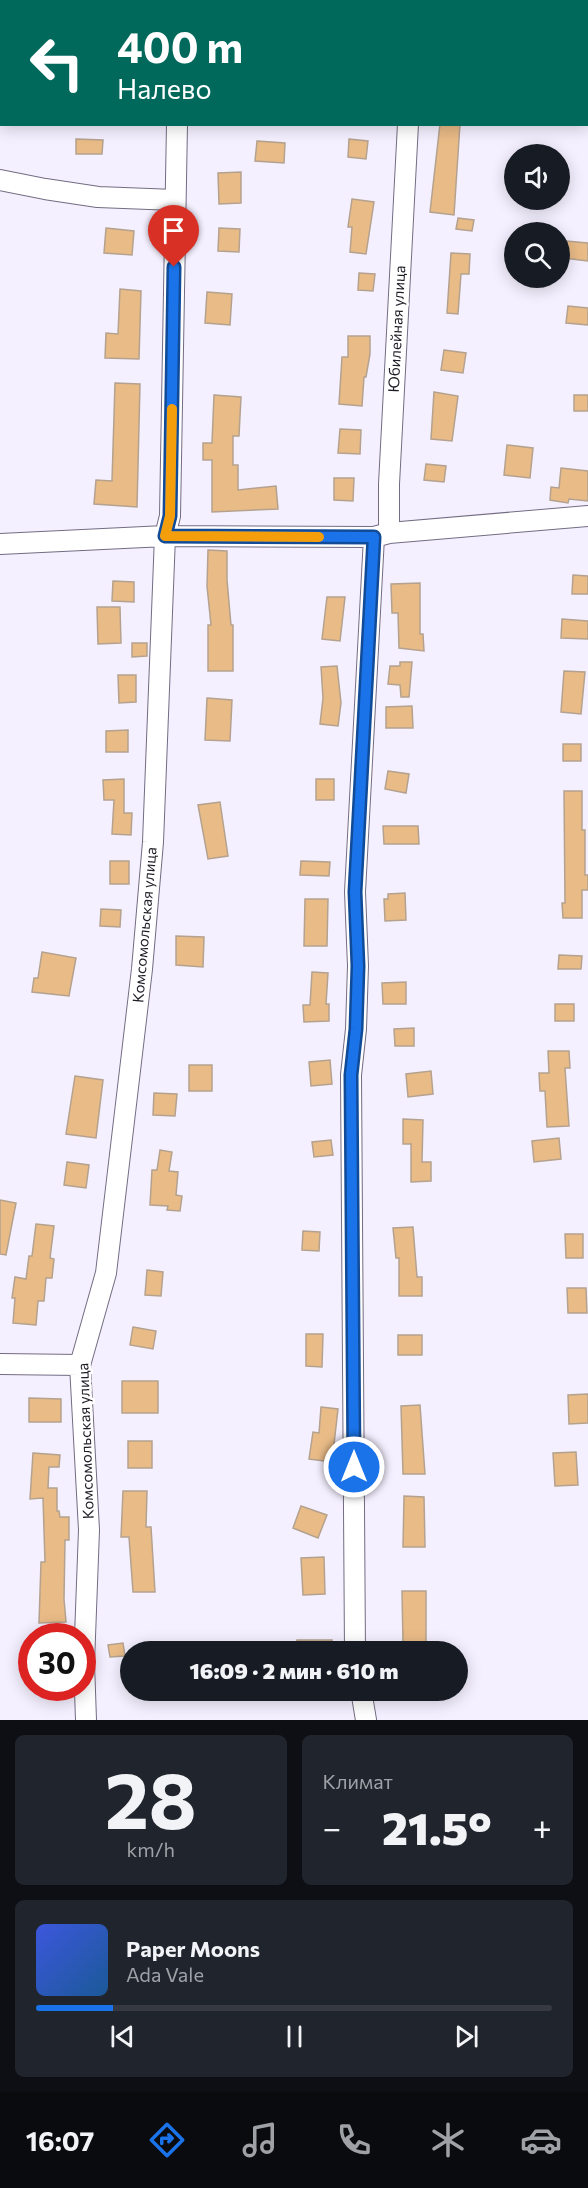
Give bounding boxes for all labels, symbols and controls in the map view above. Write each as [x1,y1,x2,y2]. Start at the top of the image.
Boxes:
text: 400 m [117,20,243,72]
icon: left [18,24,96,102]
text: Налево [117,72,212,105]
map controls [504,144,570,288]
button: sound [504,144,570,210]
pin [148,205,199,267]
icon: arrive [157,214,190,247]
button: search [504,222,570,288]
street label: Юбилейная улица [384,265,408,393]
street label: Комсомольская улица [128,846,160,1004]
street label: Комсомольская улица [73,1363,97,1519]
position arrow [322,1435,386,1499]
speed limit sign: 30 [18,1623,96,1701]
text: 16:09 · 2 мин · 610 m [189,1657,399,1684]
text: 28 [105,1750,197,1845]
text: Климат [323,1769,393,1793]
text: 21.5° [382,1799,492,1854]
text: − [323,1806,341,1847]
text: + [533,1806,552,1847]
text: km/h [126,1837,175,1861]
text: Paper Moons [126,1935,260,1962]
text: Ada Vale [126,1962,204,1986]
icon: previous [106,2020,139,2053]
icon: pause [278,2020,311,2053]
icon: next [450,2020,483,2053]
icon: directions [146,2119,188,2161]
icon: music [239,2119,281,2161]
icon: phone [333,2119,375,2161]
icon: climate [427,2119,469,2161]
icon: car [520,2119,562,2161]
text: 16:07 [26,2124,94,2157]

